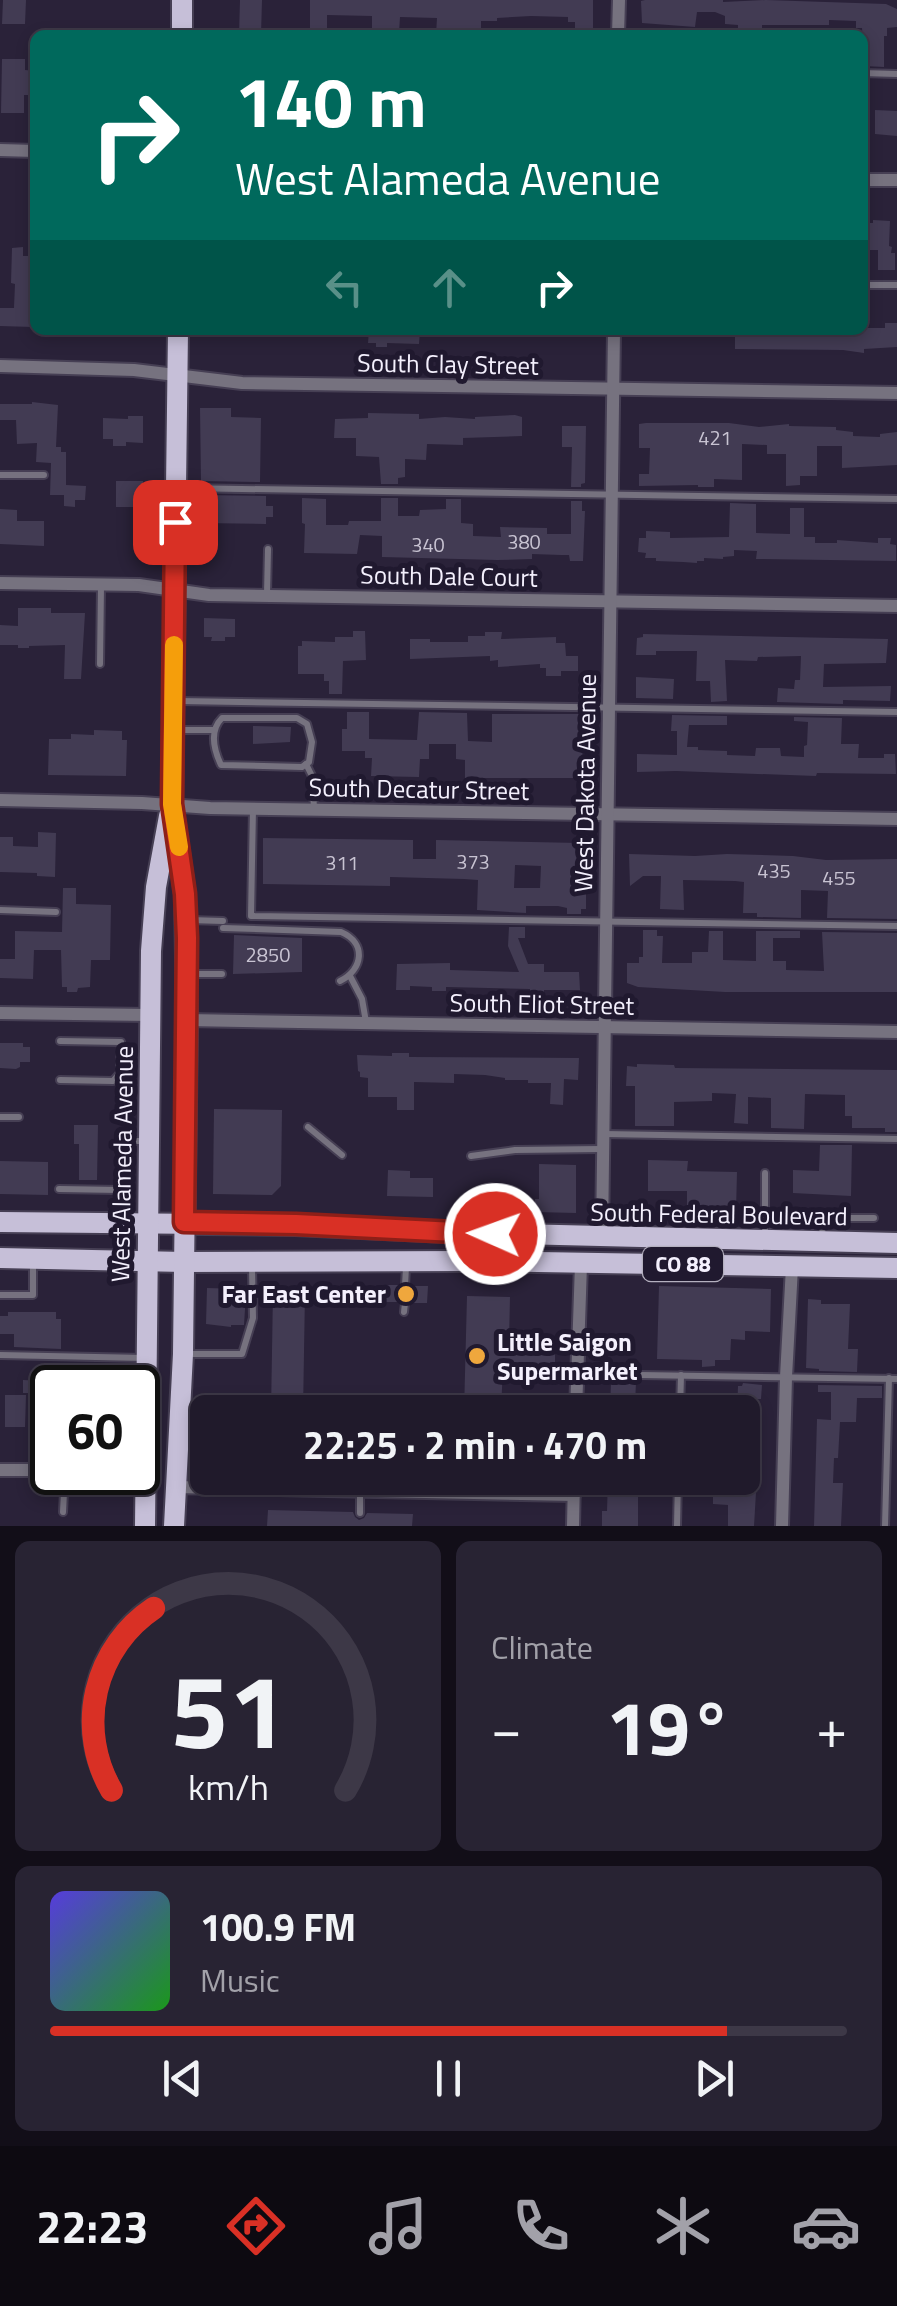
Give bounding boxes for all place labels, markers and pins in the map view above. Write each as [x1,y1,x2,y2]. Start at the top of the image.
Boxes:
pin [133,480,218,565]
place label: Far East Center [221,1275,386,1313]
marker: Far East Center [395,1283,417,1305]
place label: Little Saigon Supermarket [497,1323,638,1390]
marker: Little Saigon Supermarket [466,1345,488,1367]

